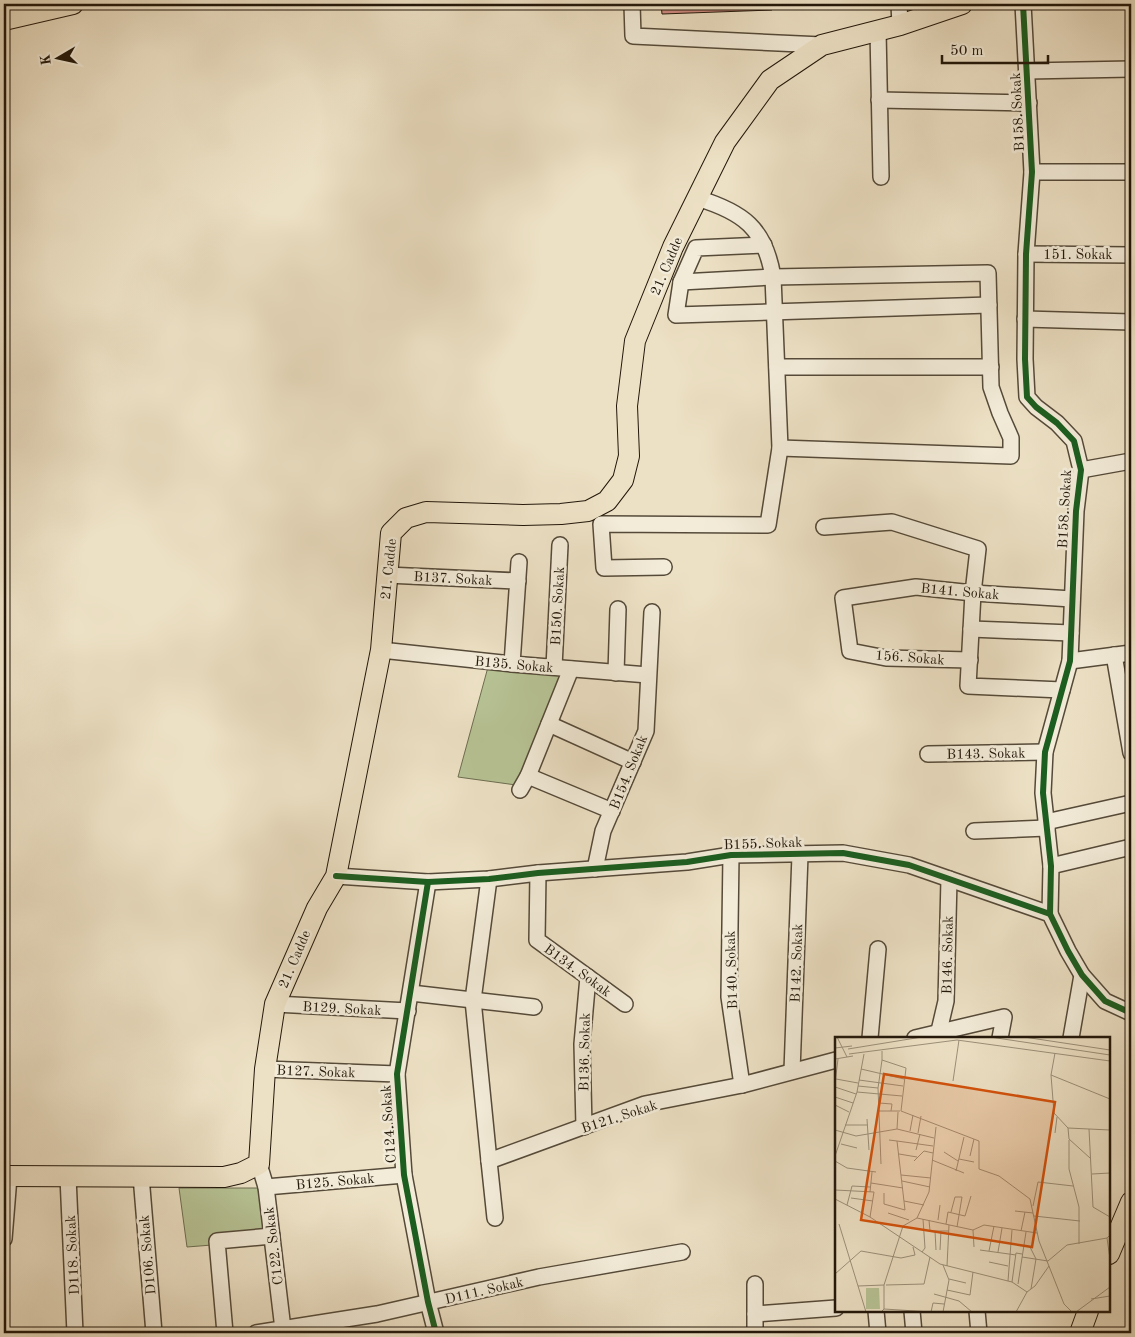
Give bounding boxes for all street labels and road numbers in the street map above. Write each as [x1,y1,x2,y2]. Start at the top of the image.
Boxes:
street label: B158. Sokak [1009,72,1027,152]
street label: 21. Cadde [648,235,685,297]
street label: 151. Sokak [1043,248,1113,262]
street label: B158. Sokak [1056,469,1074,549]
street label: 21. Cadde [379,538,399,600]
street label: B150. Sokak [549,566,567,646]
street label: B137. Sokak [413,570,493,588]
street label: B141. Sokak [920,582,1000,602]
street label: 156. Sokak [875,649,945,667]
street label: B135. Sokak [474,655,554,675]
street label: B154. Sokak [608,733,650,812]
street label: B143. Sokak [946,746,1026,762]
street label: B155. Sokak [723,836,803,852]
street label: B146. Sokak [940,915,956,995]
street label: B142. Sokak [789,923,805,1003]
street label: 21. Cadde [276,928,313,990]
street label: B140. Sokak [724,930,740,1010]
street label: B134. Sokak [541,942,613,1000]
street label: B129. Sokak [302,1000,382,1018]
street label: B136. Sokak [577,1012,593,1092]
street label: B127. Sokak [276,1064,356,1080]
street label: C124. Sokak [379,1084,399,1164]
street label: B121. Sokak [580,1098,659,1136]
street label: B125. Sokak [295,1172,375,1192]
street label: C122. Sokak [262,1206,286,1286]
street label: D106. Sokak [138,1214,158,1295]
street label: D118. Sokak [64,1215,82,1295]
street label: D111. Sokak [444,1275,525,1307]

